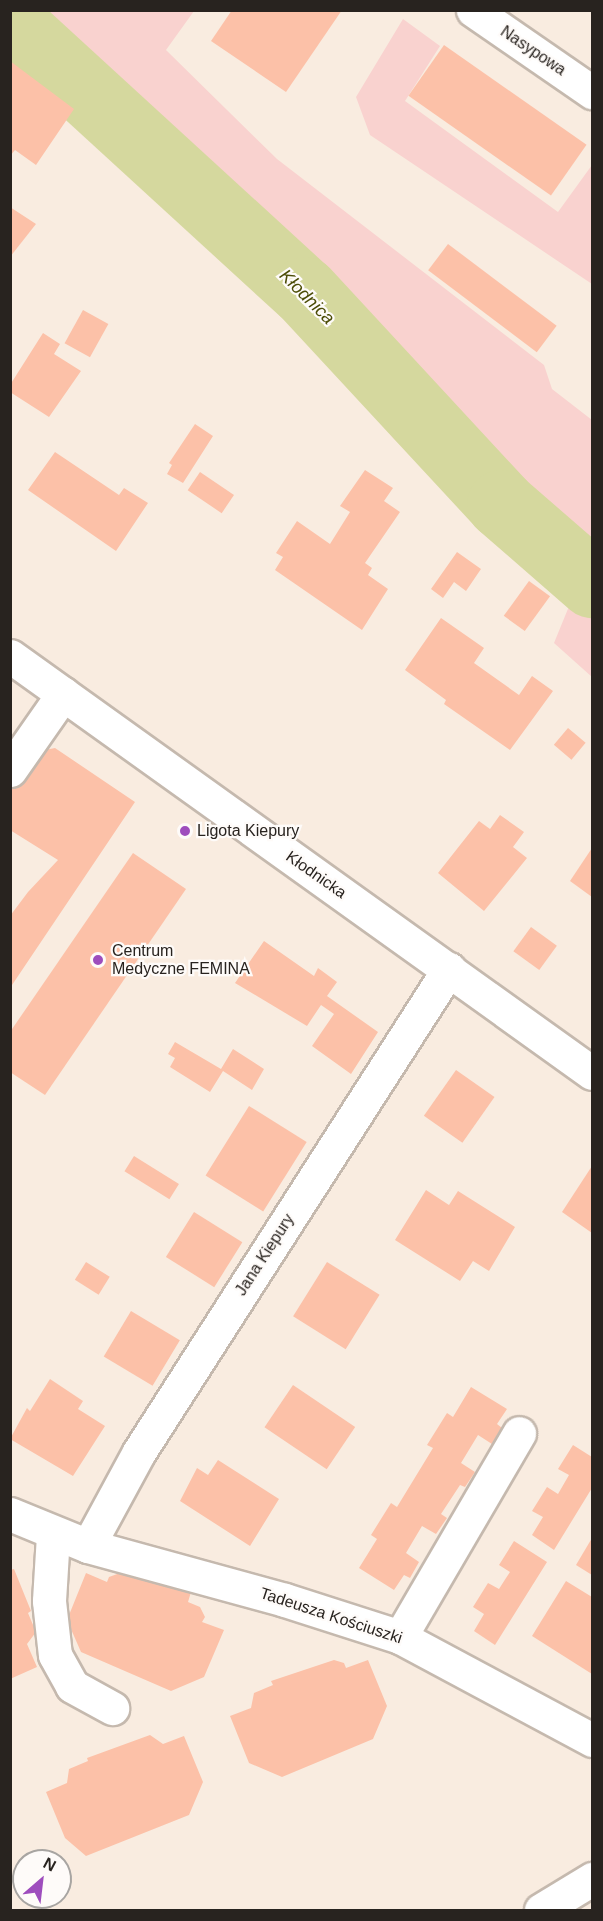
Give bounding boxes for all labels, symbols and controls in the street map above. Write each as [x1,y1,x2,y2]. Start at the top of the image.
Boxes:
street label: Nasypowa [497,22,569,80]
water label: Kłodnica [275,265,339,329]
place label: Ligota Kiepury [197,821,299,841]
marker: Ligota Kiepury [178,824,192,838]
street label: Kłodnicka [282,847,350,903]
place label: Centrum Medyczne FEMINA [112,941,250,979]
marker: Centrum Medyczne FEMINA [89,951,107,969]
street label: Jana Kiepury [232,1211,298,1299]
street label: Tadeusza Kościuszki [257,1584,405,1648]
north arrow [12,1849,72,1909]
text: N [41,1854,59,1875]

